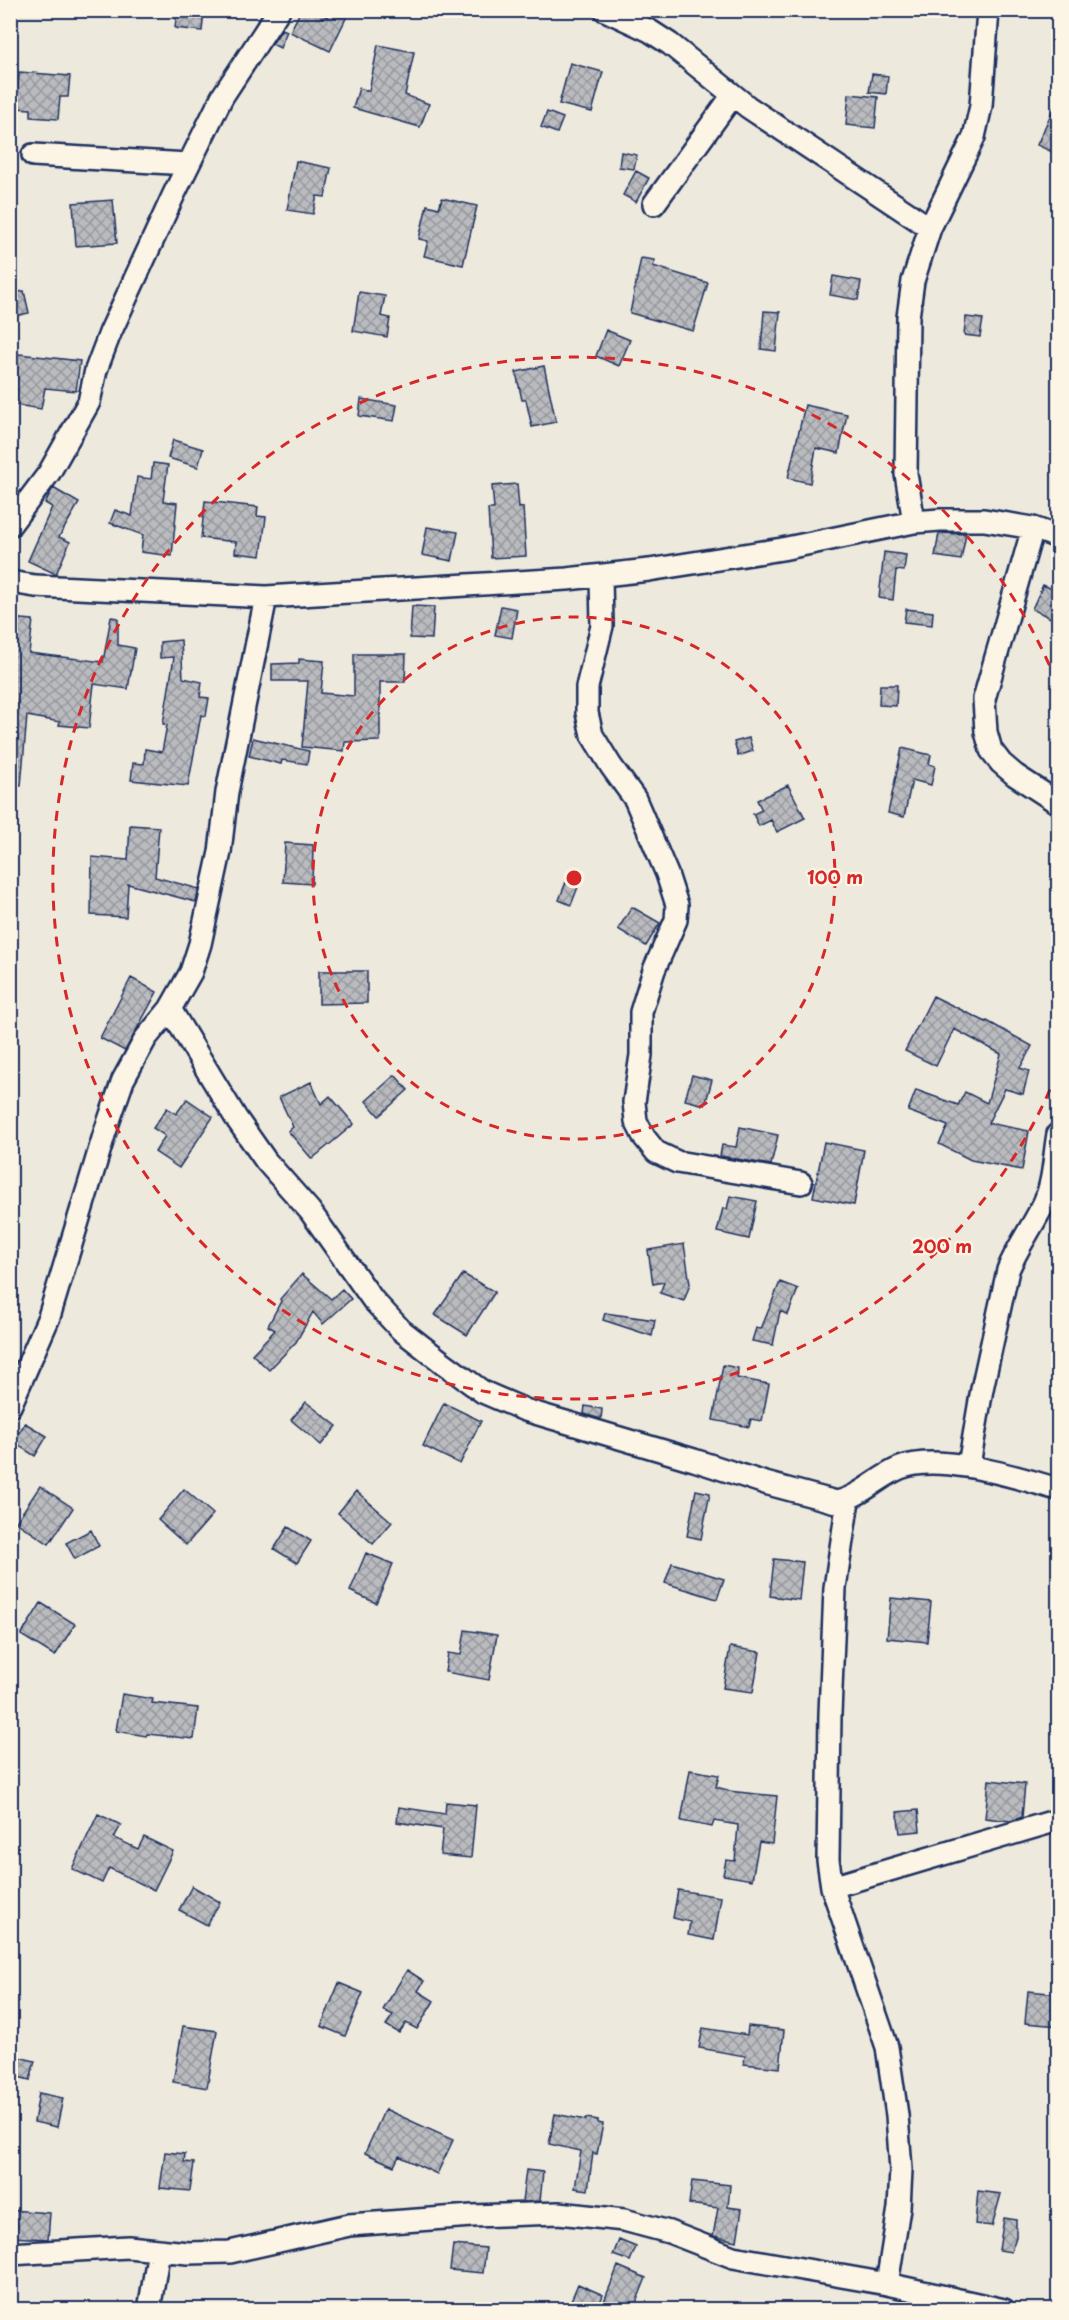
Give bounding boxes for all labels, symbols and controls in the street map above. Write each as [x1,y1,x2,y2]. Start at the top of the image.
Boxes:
text: 100 m [807,863,863,890]
centre of rings [564,868,584,888]
text: 200 m [912,1232,972,1259]

